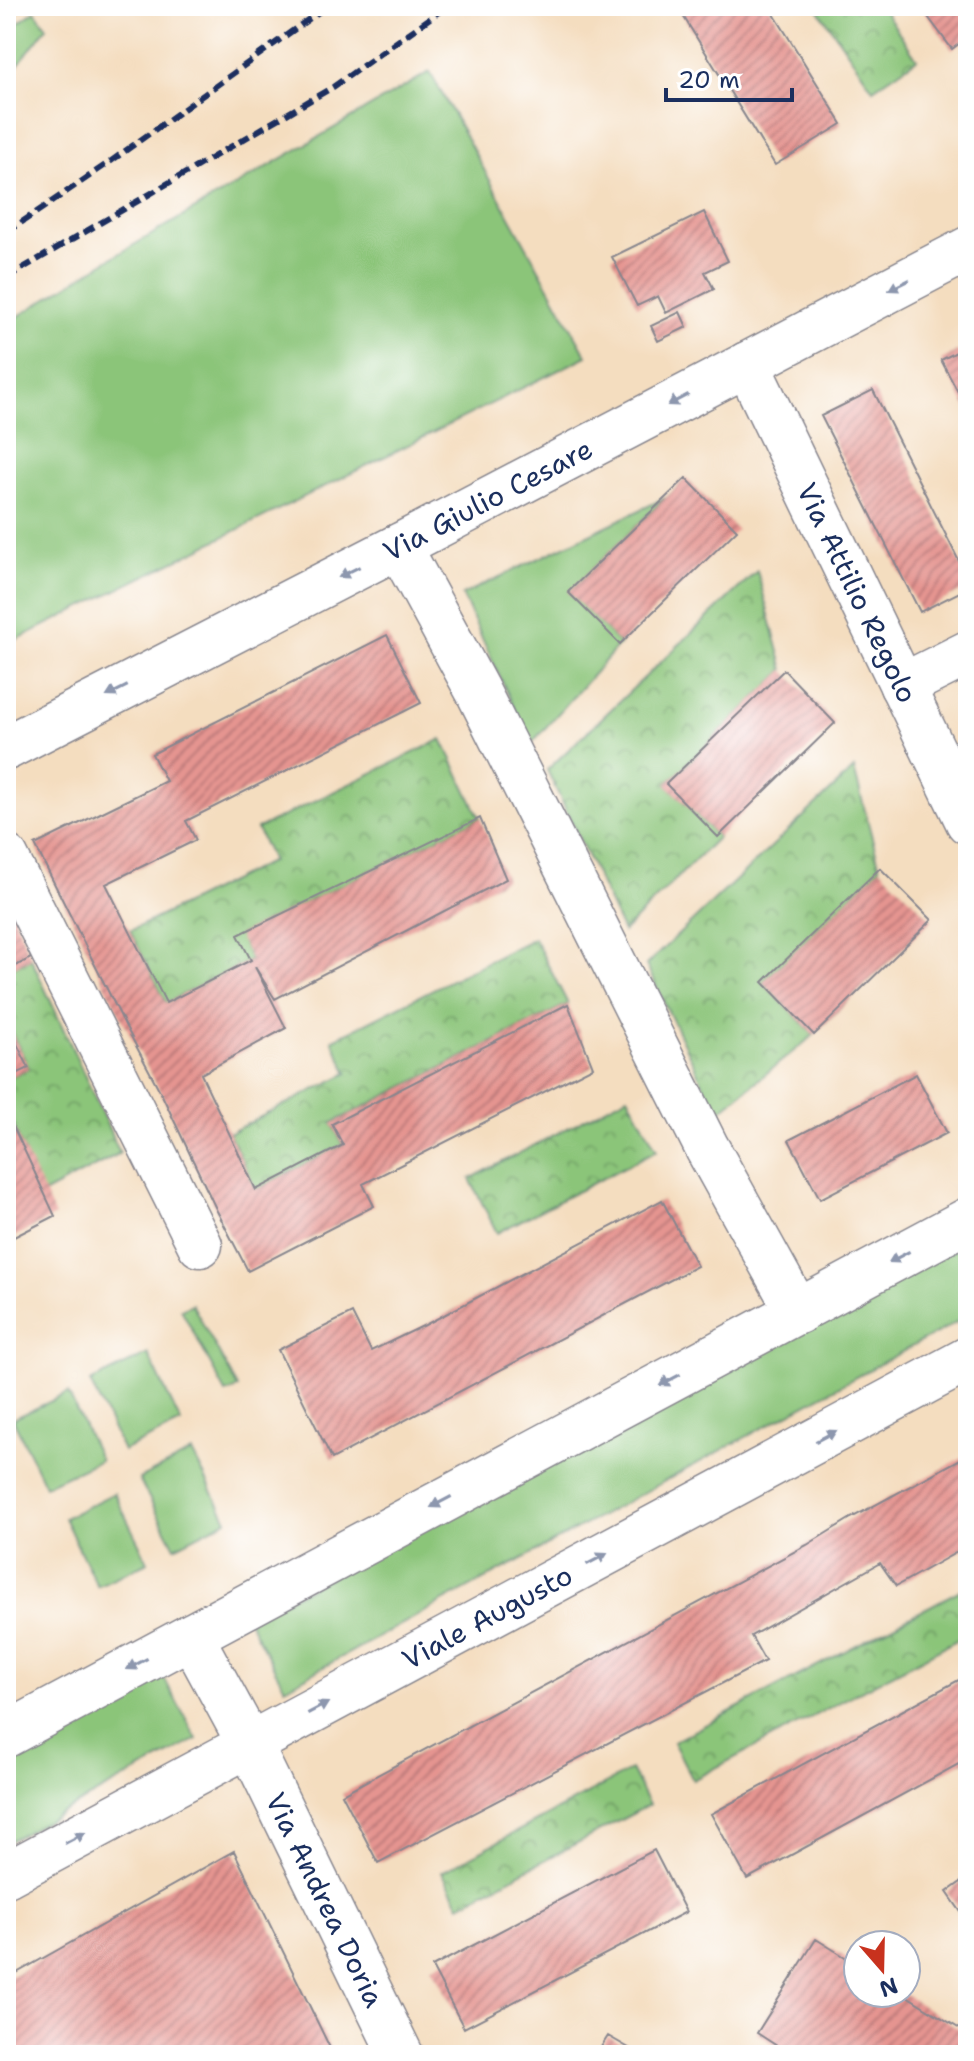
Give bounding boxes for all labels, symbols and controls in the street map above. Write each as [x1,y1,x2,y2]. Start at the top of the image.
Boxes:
scale bar [666,52,792,102]
text: 20 m [678,64,740,96]
one-way arrow [887,278,910,291]
one-way arrow [667,393,690,406]
street label: Via Giulio Cesare [377,429,599,570]
street label: Via Attilio Regolo [788,476,927,709]
one-way arrow [337,565,360,578]
one-way arrow [106,684,129,697]
one-way arrow [888,1251,911,1264]
one-way arrow [659,1373,681,1387]
one-way arrow [814,1429,837,1442]
one-way arrow [429,1496,452,1509]
one-way arrow [585,1552,608,1565]
street label: Viale Augusto [395,1556,579,1678]
one-way arrow [126,1658,149,1671]
one-way arrow [307,1702,330,1715]
street label: Via Andrea Doria [257,1786,394,2013]
one-way arrow [63,1832,86,1845]
north arrow [842,1929,922,2009]
text: N [876,1971,902,2004]

